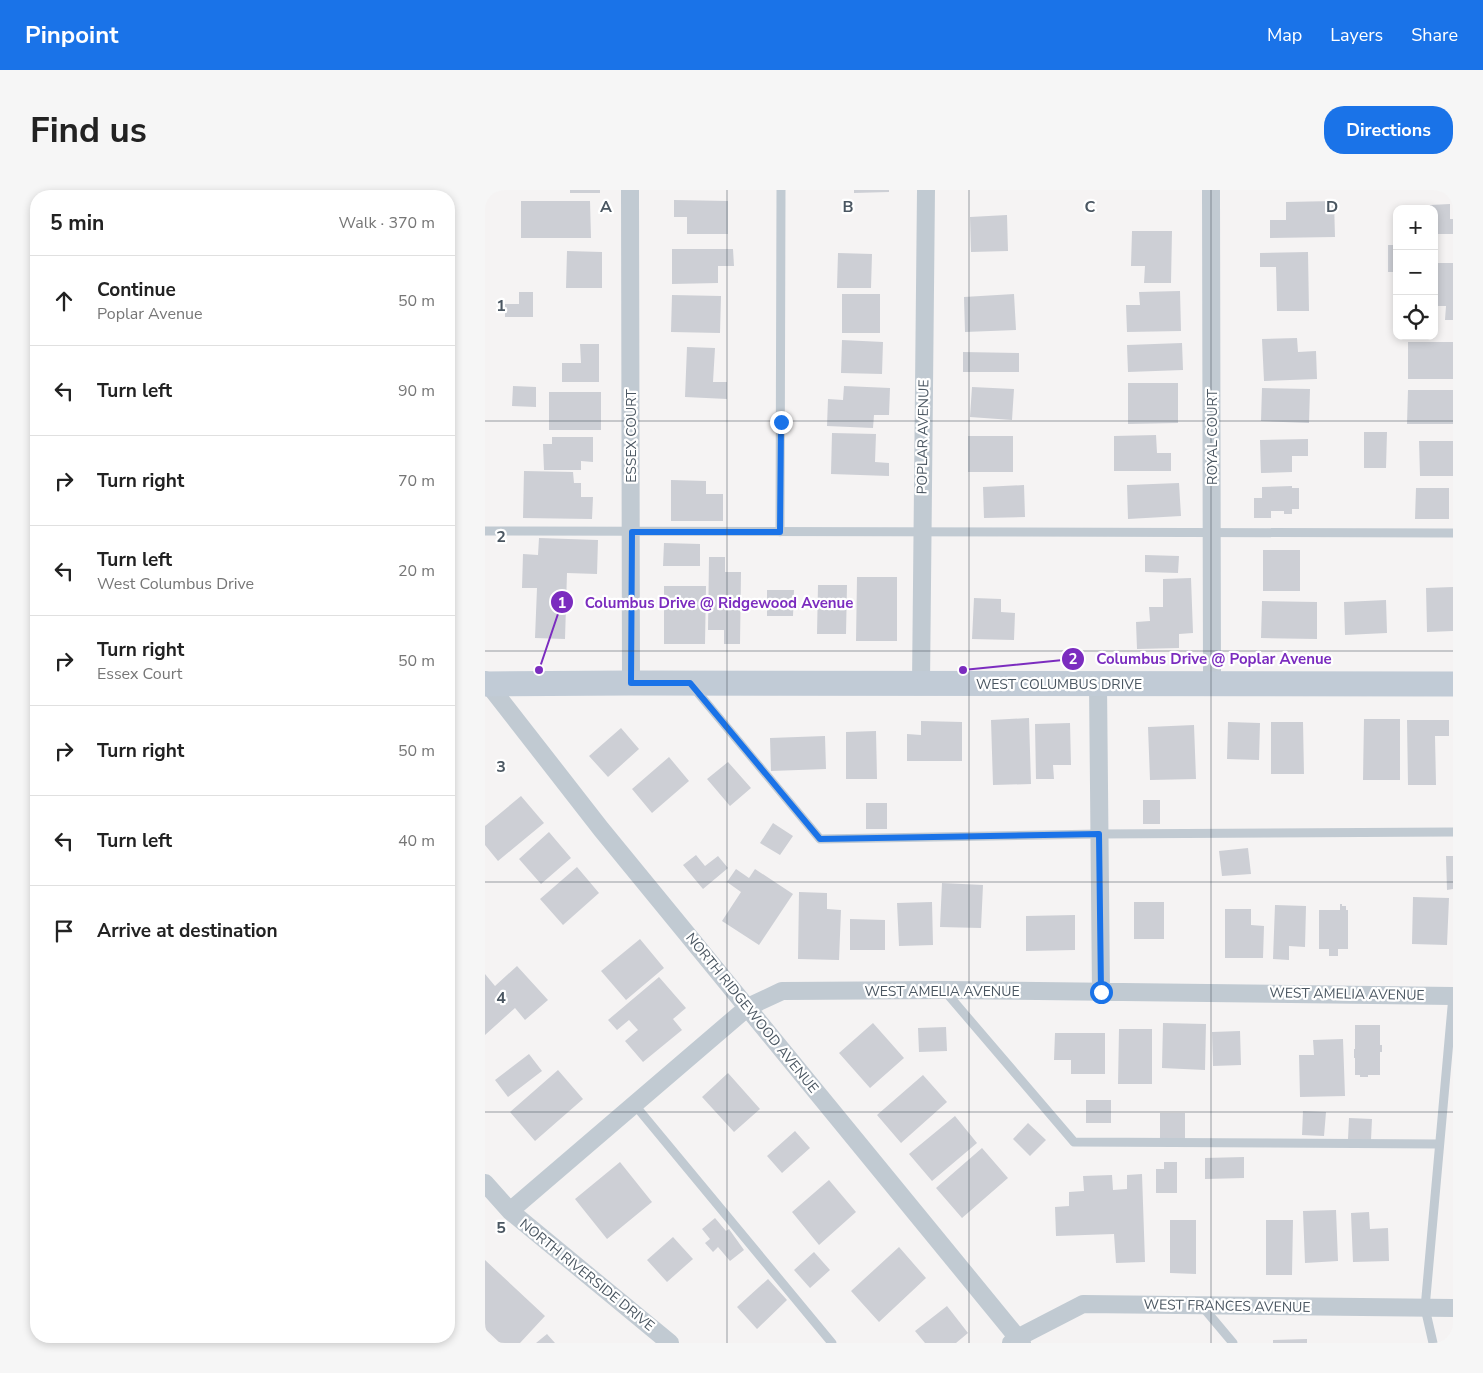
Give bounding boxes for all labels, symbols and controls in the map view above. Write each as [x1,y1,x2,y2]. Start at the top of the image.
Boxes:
text: Pinpoint [25,19,118,51]
text: Map [1267,23,1302,47]
text: Layers [1330,23,1383,47]
text: Share [1411,23,1458,47]
button: Directions [1324,106,1453,154]
text: Find us [30,107,147,154]
text: A [600,196,612,218]
text: B [842,196,854,218]
text: C [1085,196,1096,218]
text: D [1326,196,1338,218]
map controls [1393,205,1438,340]
button: + [1393,205,1438,250]
text: 5 min [50,209,104,237]
text: Walk · 370 m [339,212,435,234]
button: − [1393,250,1438,295]
text: Continue [97,277,176,303]
icon: ahead [50,287,78,315]
text: 50 m [398,290,435,312]
text: 1 [496,295,506,317]
button: locate [1393,295,1438,340]
text: Poplar Avenue [97,303,203,325]
icon: left [50,377,78,405]
text: Turn left [97,378,172,404]
street label: POPLAR AVENUE [912,379,934,495]
text: 90 m [398,380,435,402]
street label: ESSEX COURT [622,389,641,483]
street label: ROYAL COURT [1203,389,1222,485]
route end [770,411,793,434]
icon: right [50,467,78,495]
text: Turn right [97,468,184,494]
text: 70 m [398,470,435,492]
text: 2 [496,526,506,548]
text: Turn left [97,547,172,573]
icon: left [50,557,78,585]
text: 20 m [398,560,435,582]
text: West Columbus Drive [97,573,254,595]
callout: Columbus Drive @ Ridgewood Avenue [550,587,863,617]
text: 1 [557,593,567,613]
text: Columbus Drive @ Ridgewood Avenue [585,593,853,613]
text: Turn right [97,637,184,663]
callout: Columbus Drive @ Poplar Avenue [1061,644,1342,674]
icon: right [50,647,78,675]
text: 2 [1068,649,1078,669]
text: Columbus Drive @ Poplar Avenue [1096,649,1332,669]
text: 50 m [398,650,435,672]
text: Essex Court [97,663,182,685]
street label: WEST COLUMBUS DRIVE [976,675,1142,694]
icon: right [50,737,78,765]
text: Turn right [97,738,184,764]
text: 50 m [398,740,435,762]
text: 3 [496,756,506,778]
icon: left [50,827,78,855]
text: Turn left [97,828,172,854]
text: 40 m [398,830,435,852]
icon: arrive [50,917,78,945]
text: Arrive at destination [97,918,278,944]
street label: NORTH RIDGEWOOD AVENUE [681,929,823,1097]
route start [1090,981,1113,1004]
street label: WEST AMELIA AVENUE [864,982,1020,1001]
street label: WEST AMELIA AVENUE [1269,983,1425,1005]
text: 4 [496,987,506,1009]
street label: NORTH RIVERSIDE DRIVE [516,1215,658,1335]
text: 5 [496,1217,506,1239]
street label: WEST FRANCES AVENUE [1143,1295,1311,1317]

